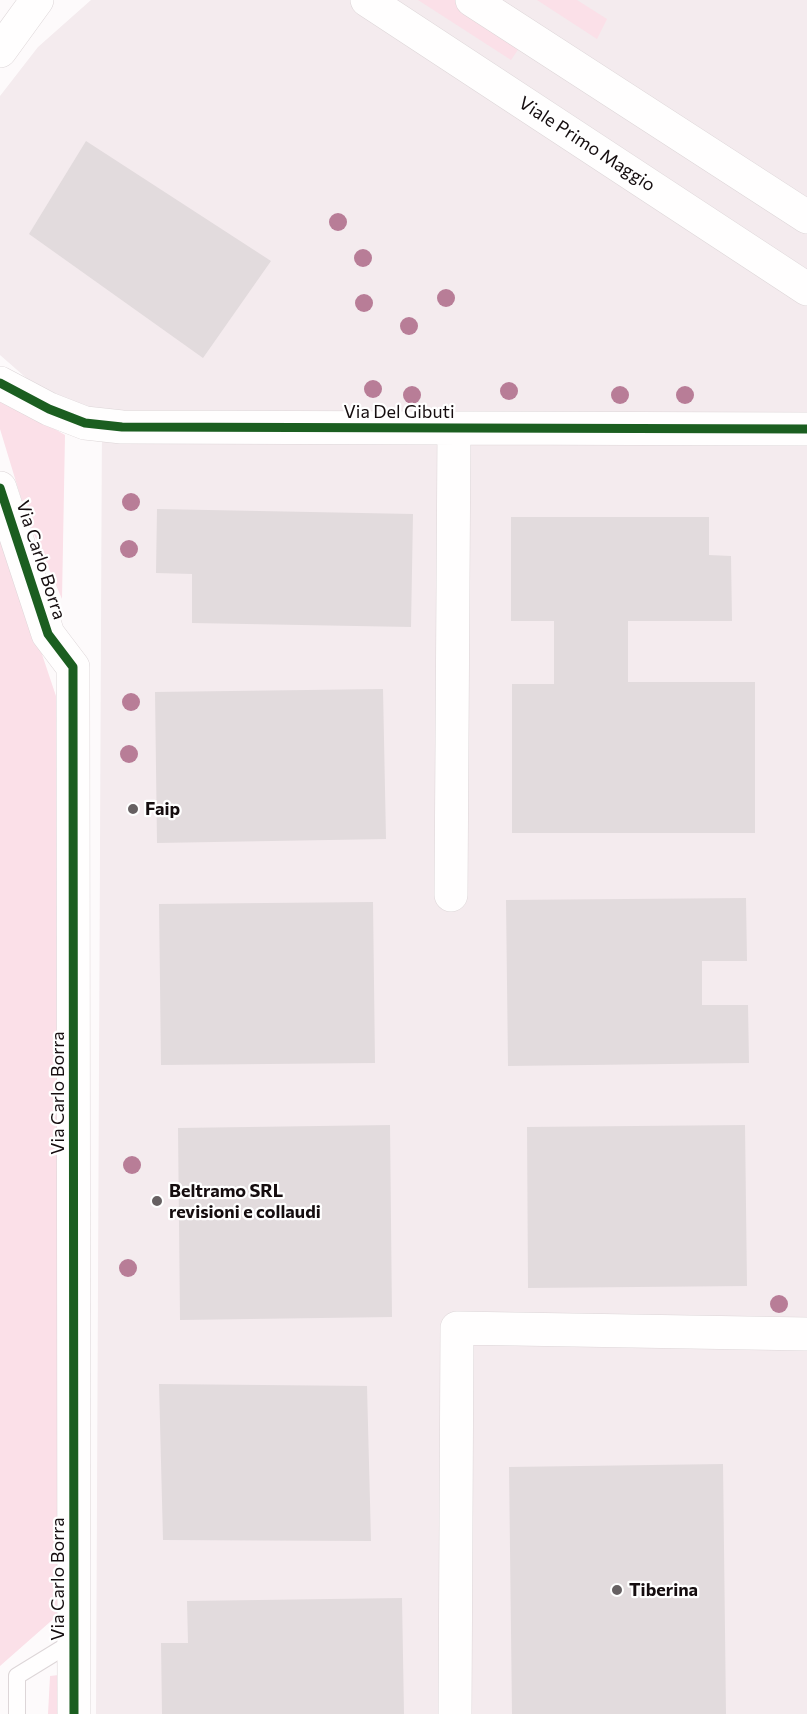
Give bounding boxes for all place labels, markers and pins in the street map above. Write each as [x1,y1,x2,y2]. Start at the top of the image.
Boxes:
place label: Faip [145,798,180,820]
marker: Faip [126,802,140,816]
place label: Beltramo SRL revisioni e collaudi [169,1180,321,1222]
marker: Beltramo SRL revisioni e collaudi [150,1194,164,1208]
place label: Tiberina [629,1579,698,1601]
marker: Tiberina [610,1583,624,1597]

